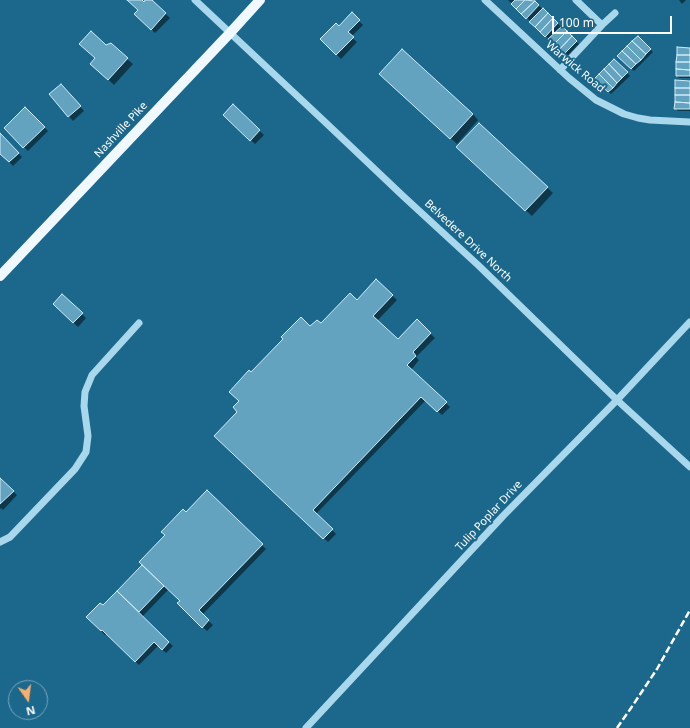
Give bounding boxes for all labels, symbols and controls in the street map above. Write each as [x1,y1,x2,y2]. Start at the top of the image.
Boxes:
scale bar [554,8,674,34]
text: 100 m [559,14,594,31]
street label: Warwick Road [543,39,607,95]
street label: Nashville Pike [92,99,150,161]
street label: Belvedere Drive North [422,197,514,285]
street label: Tulip Poplar Drive [453,478,525,554]
north arrow [8,680,48,720]
text: N [25,703,37,720]

